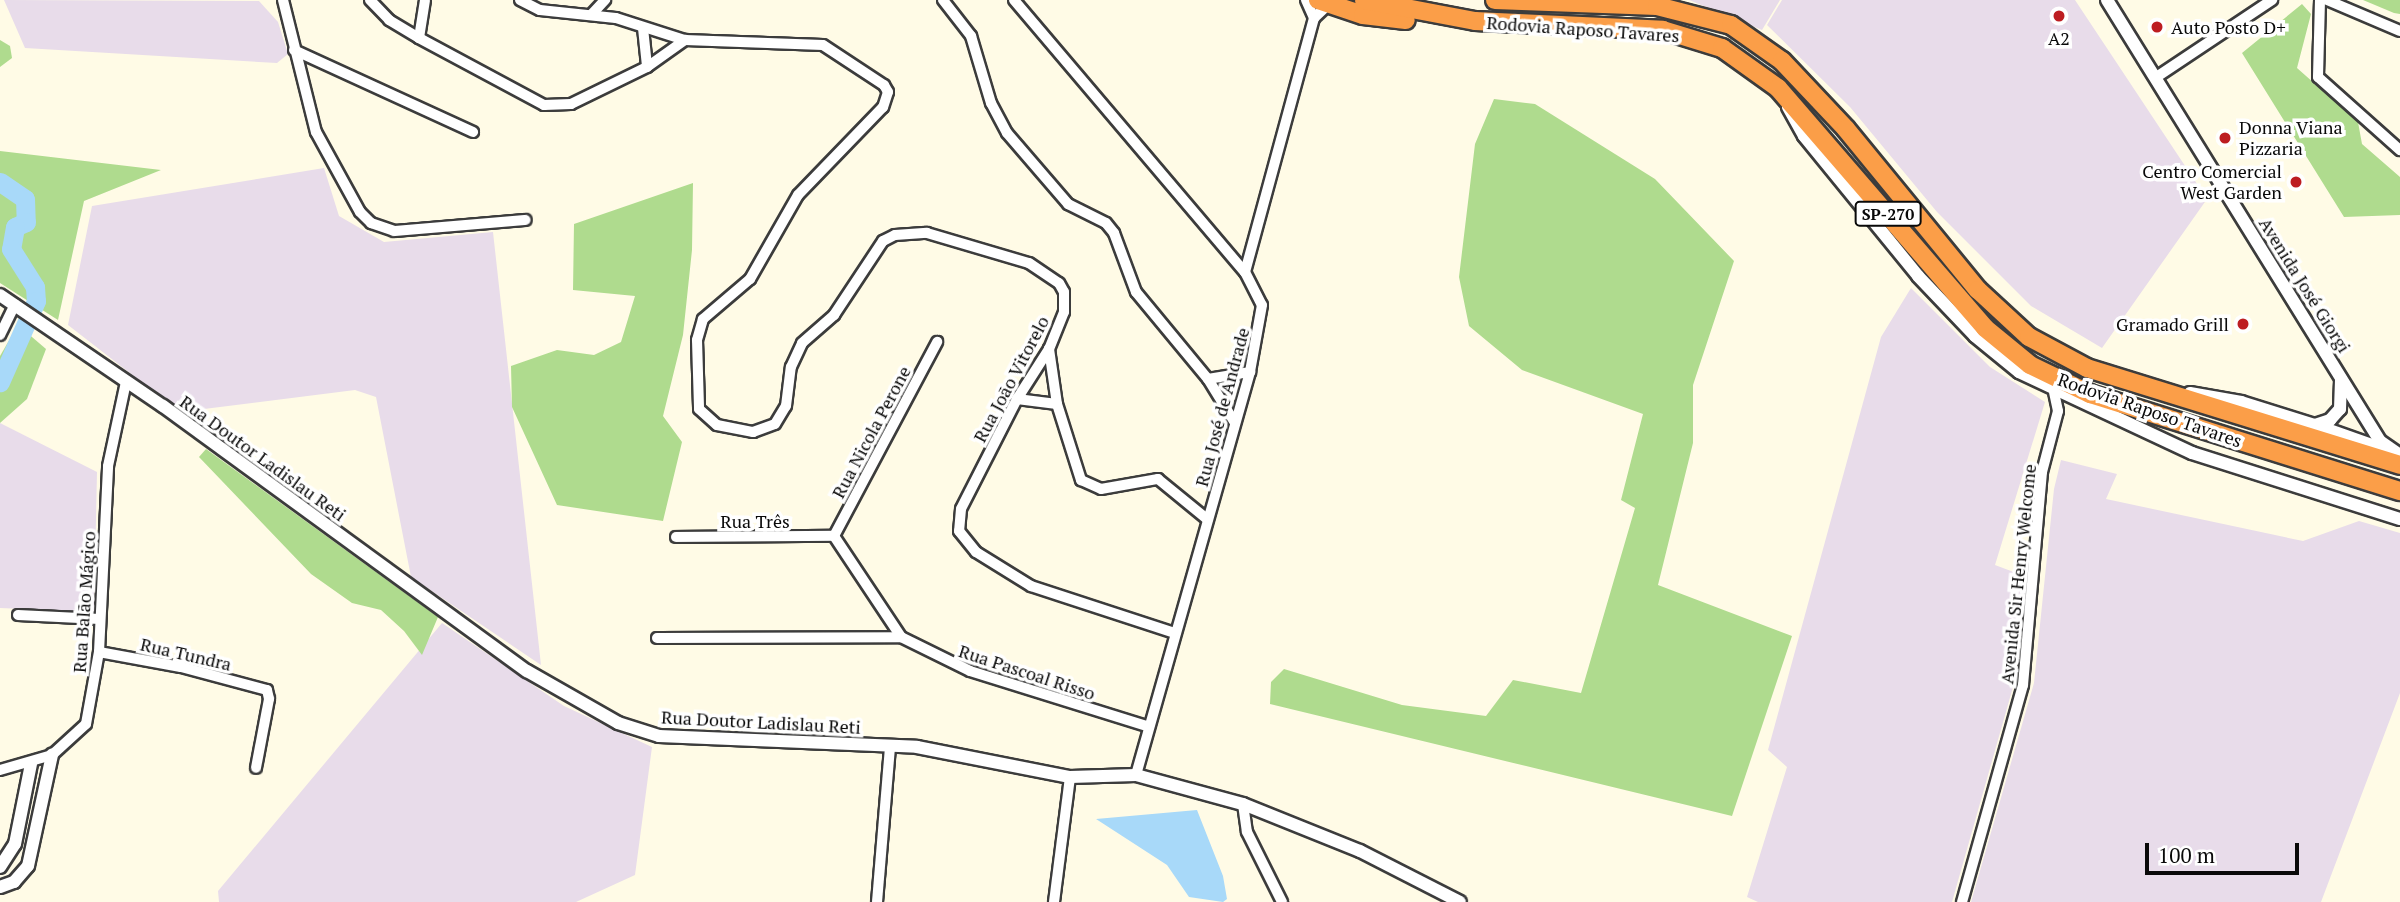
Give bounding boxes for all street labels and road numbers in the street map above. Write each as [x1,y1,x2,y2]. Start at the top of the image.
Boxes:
street label: Rodovia Raposo Tavares [1486,11,1680,47]
road number: SP-270 [1853,202,1923,227]
street label: Avenida José Giorgi [2255,213,2355,357]
street label: Rua João Vitorelo [968,312,1054,446]
street label: Rua José de Andrade [1190,325,1254,489]
street label: Rua Nicola Perone [827,362,915,502]
street label: Rodovia Raposo Tavares [2055,368,2245,452]
street label: Rua Doutor Ladislau Reti [176,391,350,525]
street label: Avenida Sir Henry Welcome [1996,463,2040,685]
street label: Rua Três [720,510,790,532]
street label: Rua Balão Mágico [68,530,100,674]
street label: Rua Tundra [138,633,234,675]
street label: Rua Pascoal Risso [956,640,1098,704]
street label: Rua Doutor Ladislau Reti [661,706,861,738]

